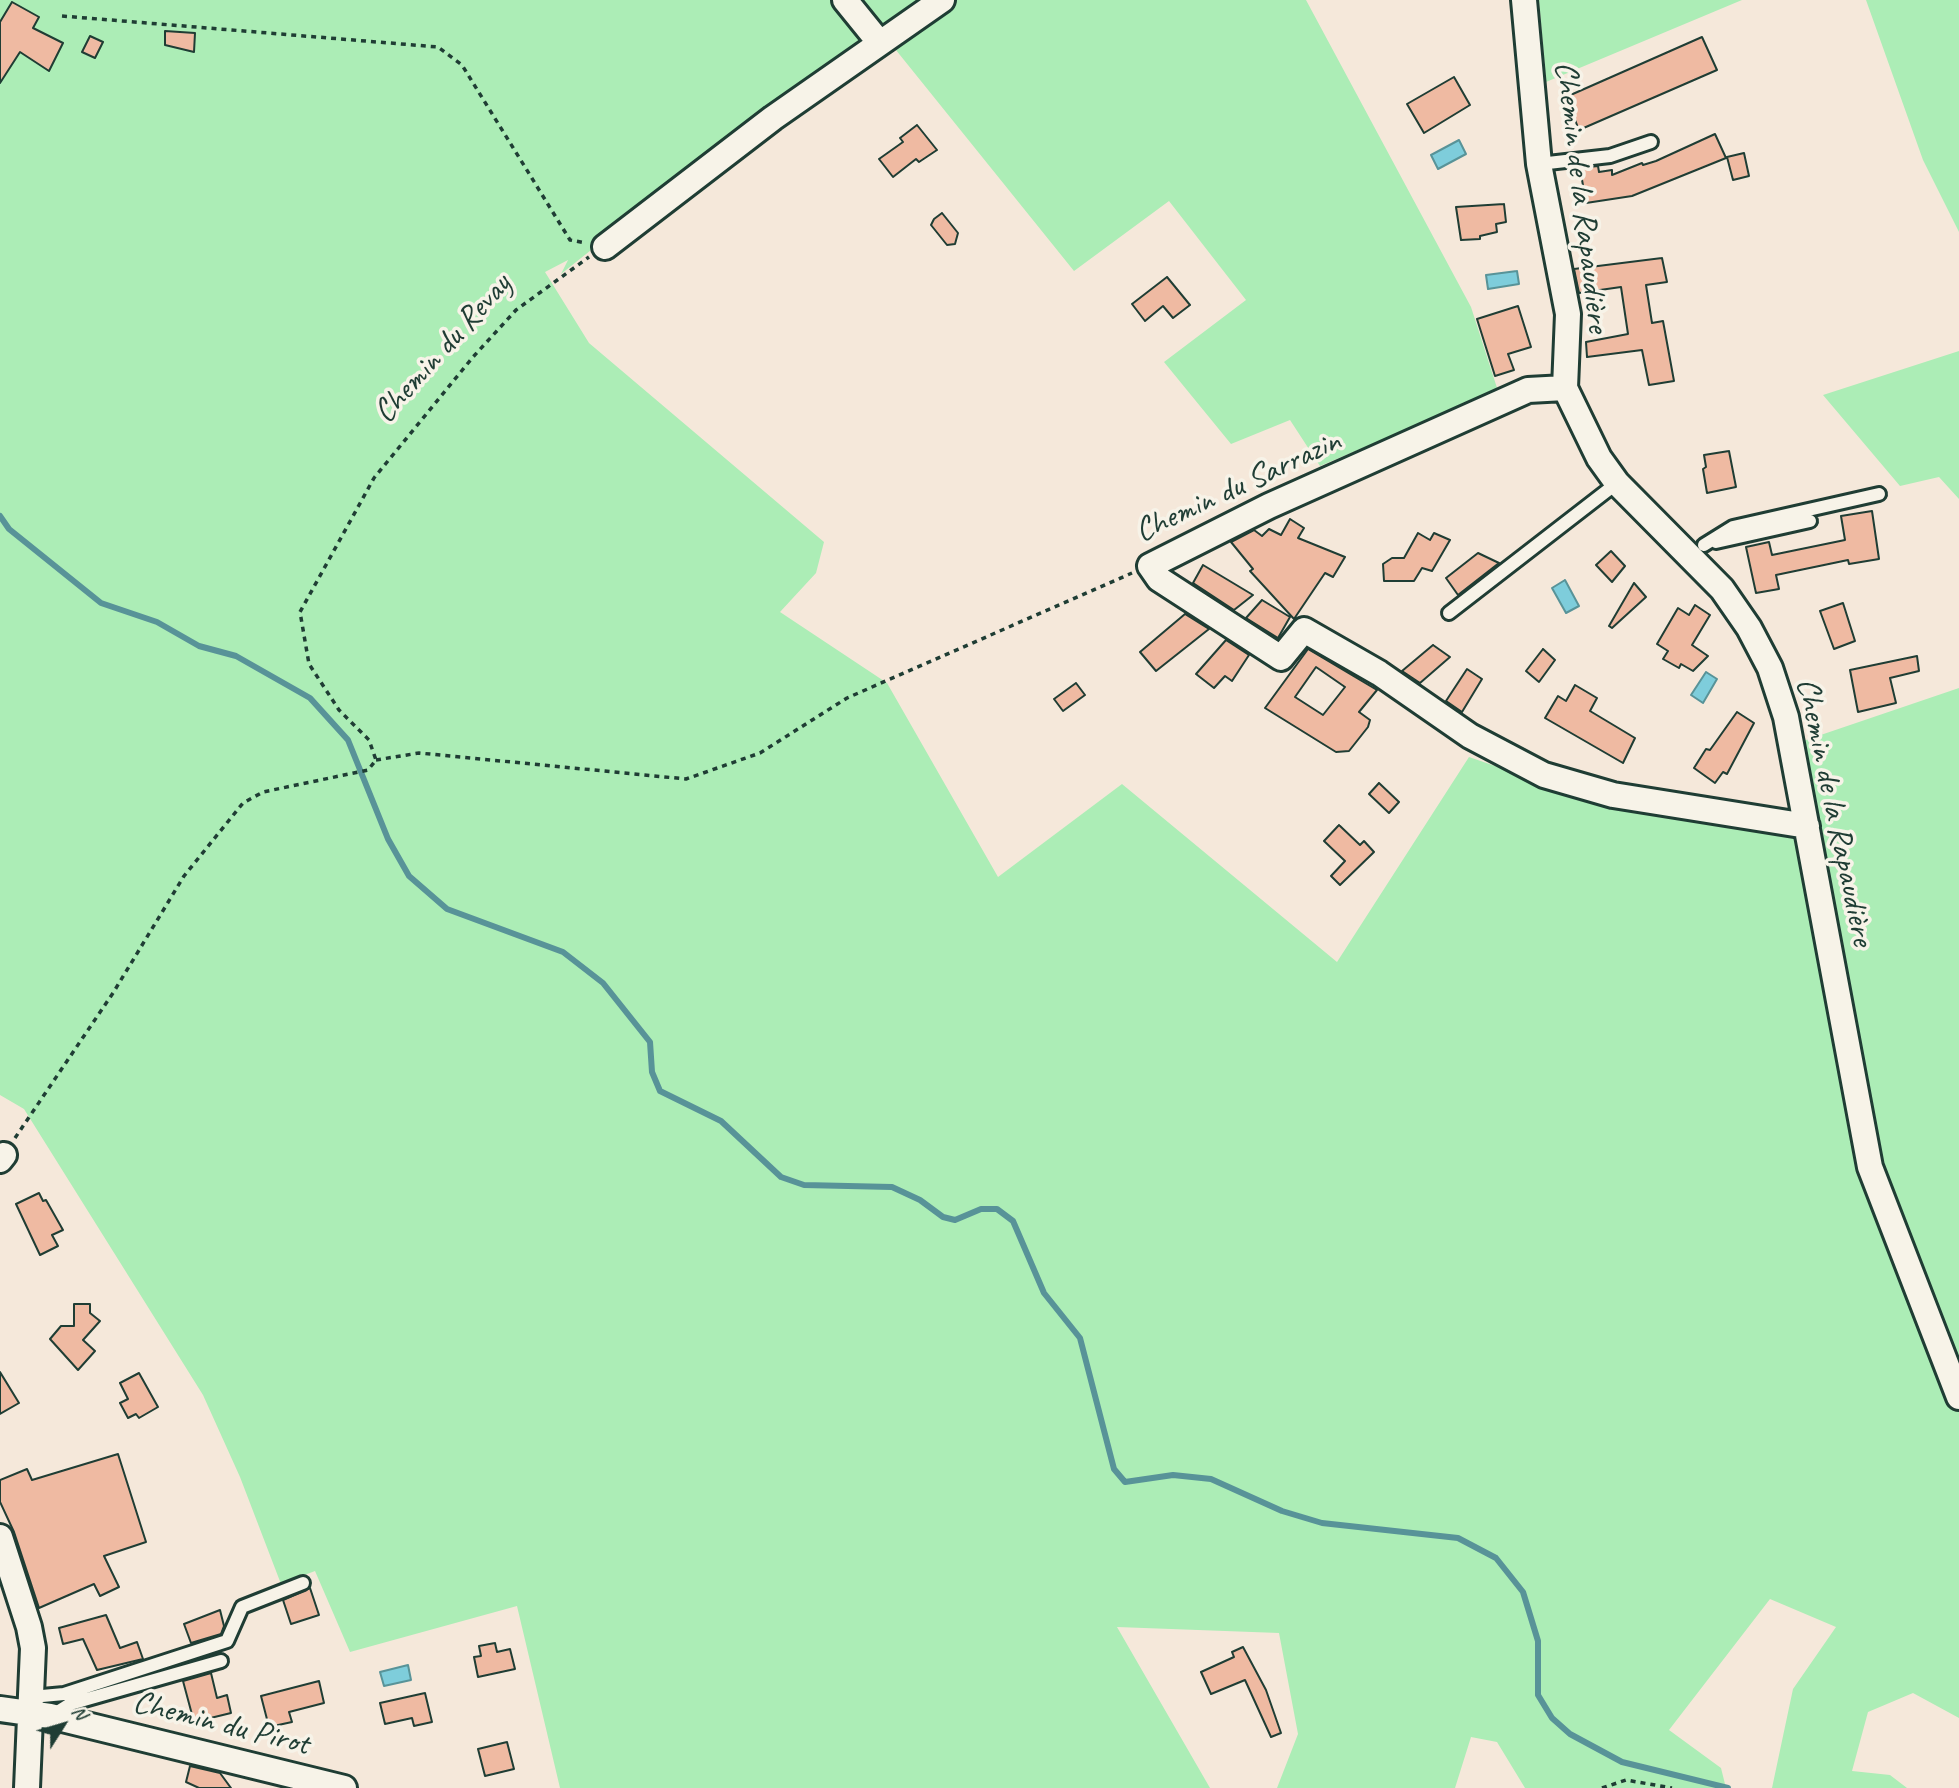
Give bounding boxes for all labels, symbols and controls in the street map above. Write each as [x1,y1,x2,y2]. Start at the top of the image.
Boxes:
street label: Chemin de la Rapaudière [1545,59,1617,335]
street label: Chemin du Revay [366,266,520,432]
street label: Chemin du Sarrazin [1129,422,1347,552]
street label: Chemin de la Rapaudière [1786,675,1882,949]
street label: Chemin du Pirot [129,1683,313,1765]
north arrow [28,1690,98,1760]
text: N [67,1700,93,1724]

